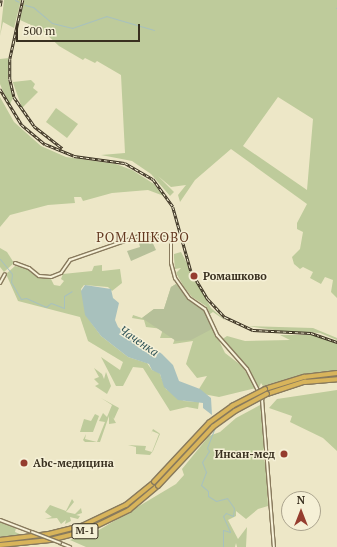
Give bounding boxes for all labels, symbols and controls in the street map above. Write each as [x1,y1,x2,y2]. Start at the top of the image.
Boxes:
scale bar [18,16,142,42]
text: 500 m [23,23,55,38]
district label: РОМАШКОВО [96,229,190,245]
place label: Ромашково [203,269,267,283]
marker: Ромашково [188,270,200,282]
water label: Чаченка [117,323,161,359]
place label: Инсан-мед [215,447,275,461]
marker: Инсан-мед [278,448,290,460]
place label: Abc-медицина [33,456,114,470]
marker: Abc-медицина [18,457,30,469]
north arrow [281,491,321,531]
text: N [297,493,305,507]
road number: М-1 [71,523,99,539]

